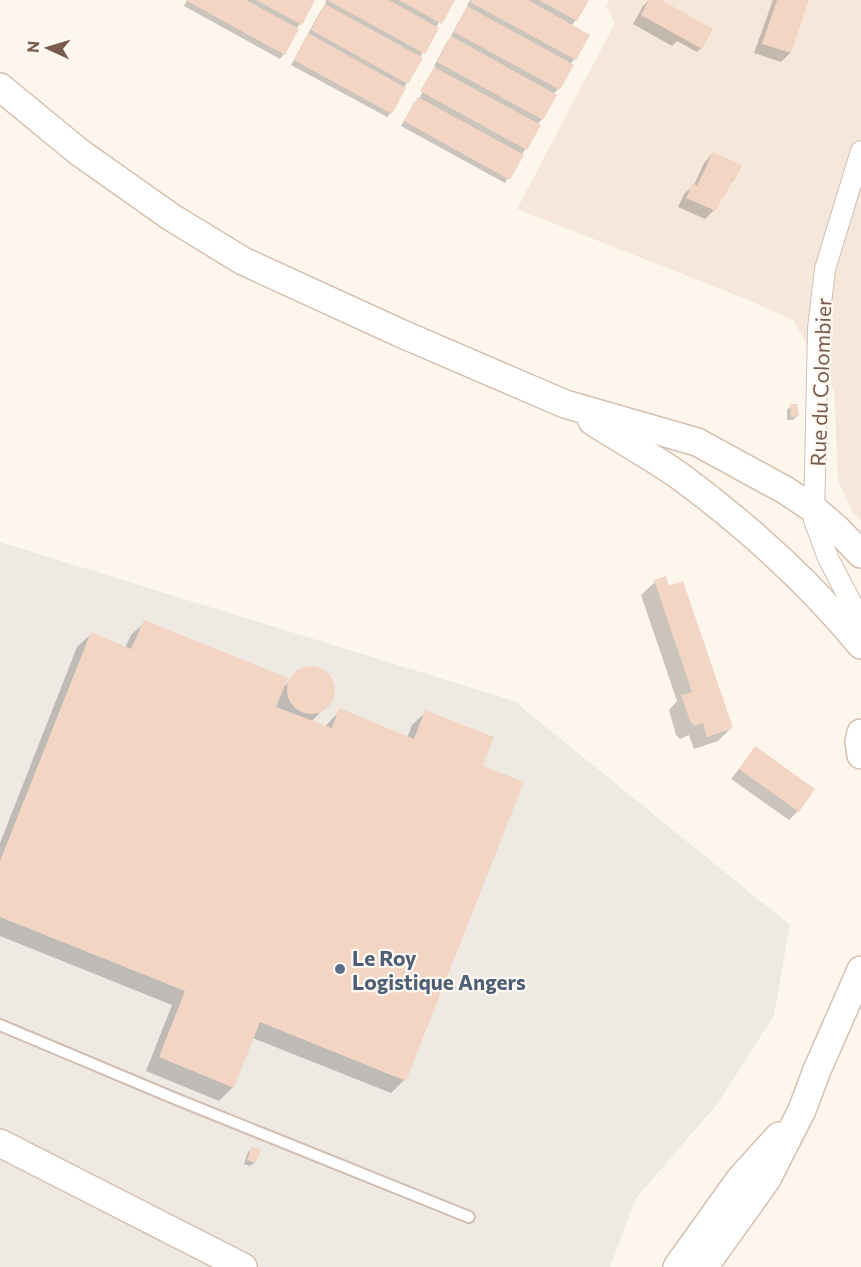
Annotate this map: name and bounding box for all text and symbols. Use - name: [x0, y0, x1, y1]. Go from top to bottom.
- north arrow: [18, 18, 78, 78]
- text: N: [23, 40, 42, 54]
- street label: Rue du Colombier: [805, 297, 835, 467]
- place label: Le Roy Logistique Angers: [352, 945, 526, 994]
- marker: Le Roy Logistique Angers: [333, 962, 347, 976]

